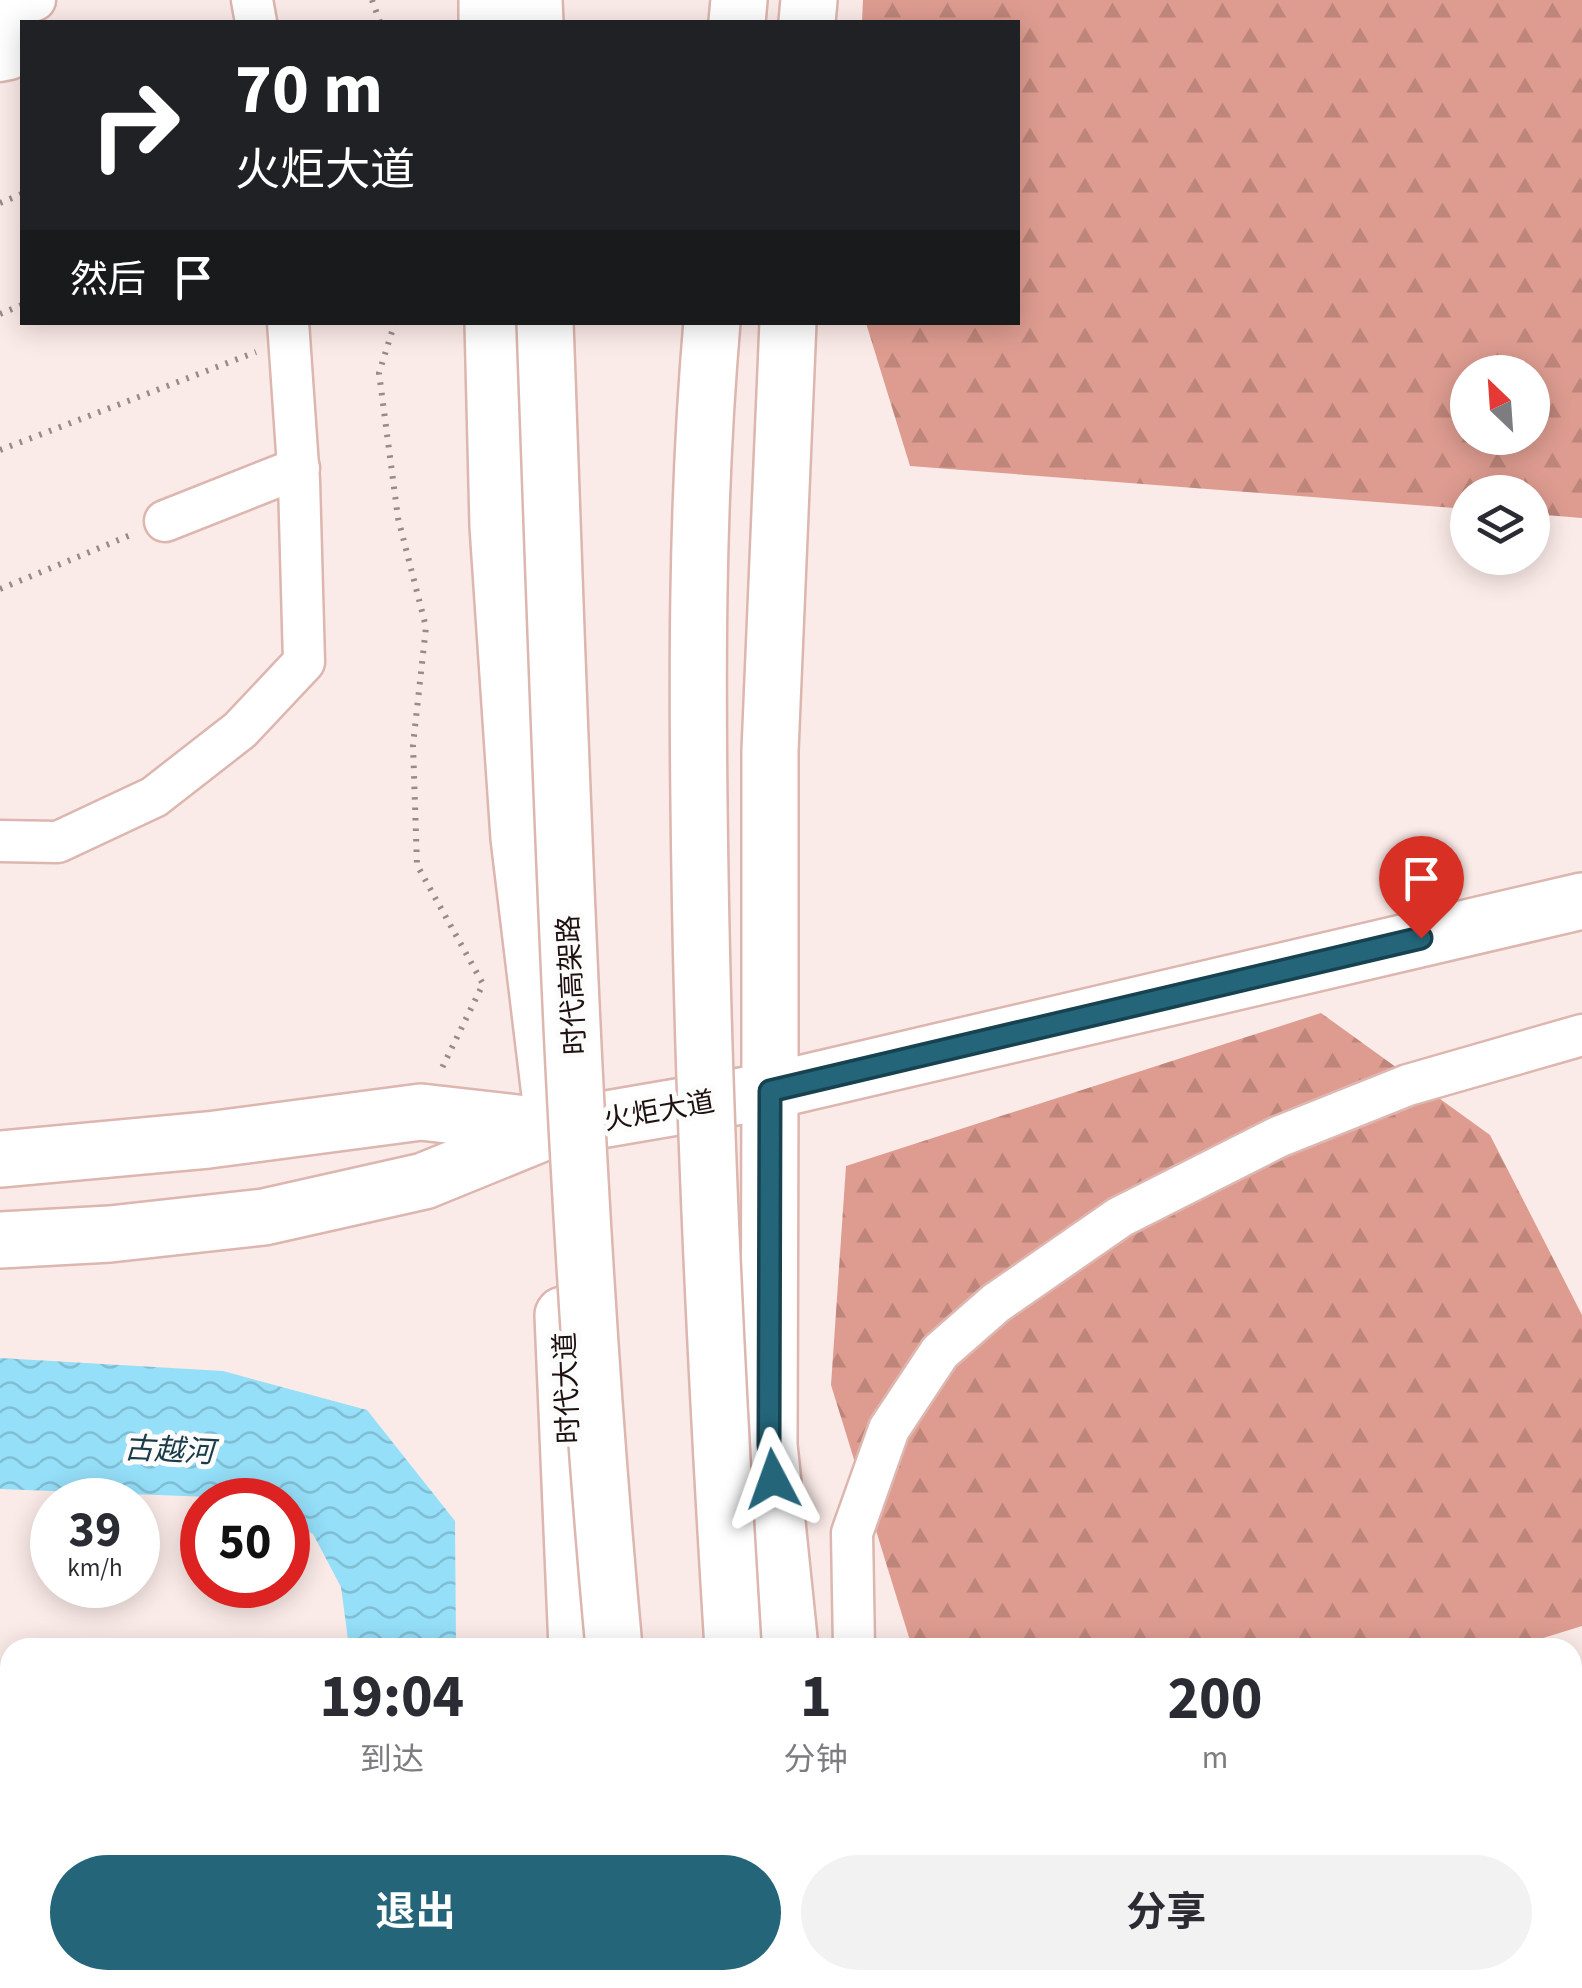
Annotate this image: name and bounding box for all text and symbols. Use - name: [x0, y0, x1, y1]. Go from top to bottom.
- text: 70 m: [235, 40, 383, 140]
- icon: right: [70, 60, 200, 190]
- text: 火炬大道: [235, 139, 415, 203]
- icon: arrive: [166, 250, 221, 305]
- text: 然后: [70, 253, 146, 307]
- north arrow: [1450, 355, 1550, 455]
- map controls: [1450, 355, 1550, 575]
- button: layers: [1450, 475, 1550, 575]
- pin: [1379, 836, 1464, 939]
- icon: arrive: [1394, 851, 1449, 906]
- street label: 时代高架路: [548, 914, 596, 1056]
- street label: 火炬大道: [601, 1082, 718, 1140]
- street label: 时代大道: [545, 1331, 589, 1445]
- water label: 古越河: [123, 1427, 220, 1475]
- position arrow: [721, 1427, 825, 1531]
- speed limit sign: 50: [180, 1478, 310, 1608]
- text: 39: [69, 1495, 121, 1566]
- text: km/h: [67, 1550, 123, 1586]
- text: 19:04: [320, 1655, 464, 1740]
- text: 1: [800, 1655, 832, 1740]
- text: 200: [1167, 1657, 1262, 1742]
- text: m: [1202, 1735, 1228, 1781]
- text: 到达: [360, 1737, 424, 1783]
- text: 分钟: [784, 1737, 848, 1783]
- button: 退出: [50, 1855, 781, 1970]
- button: 分享: [801, 1855, 1532, 1970]

